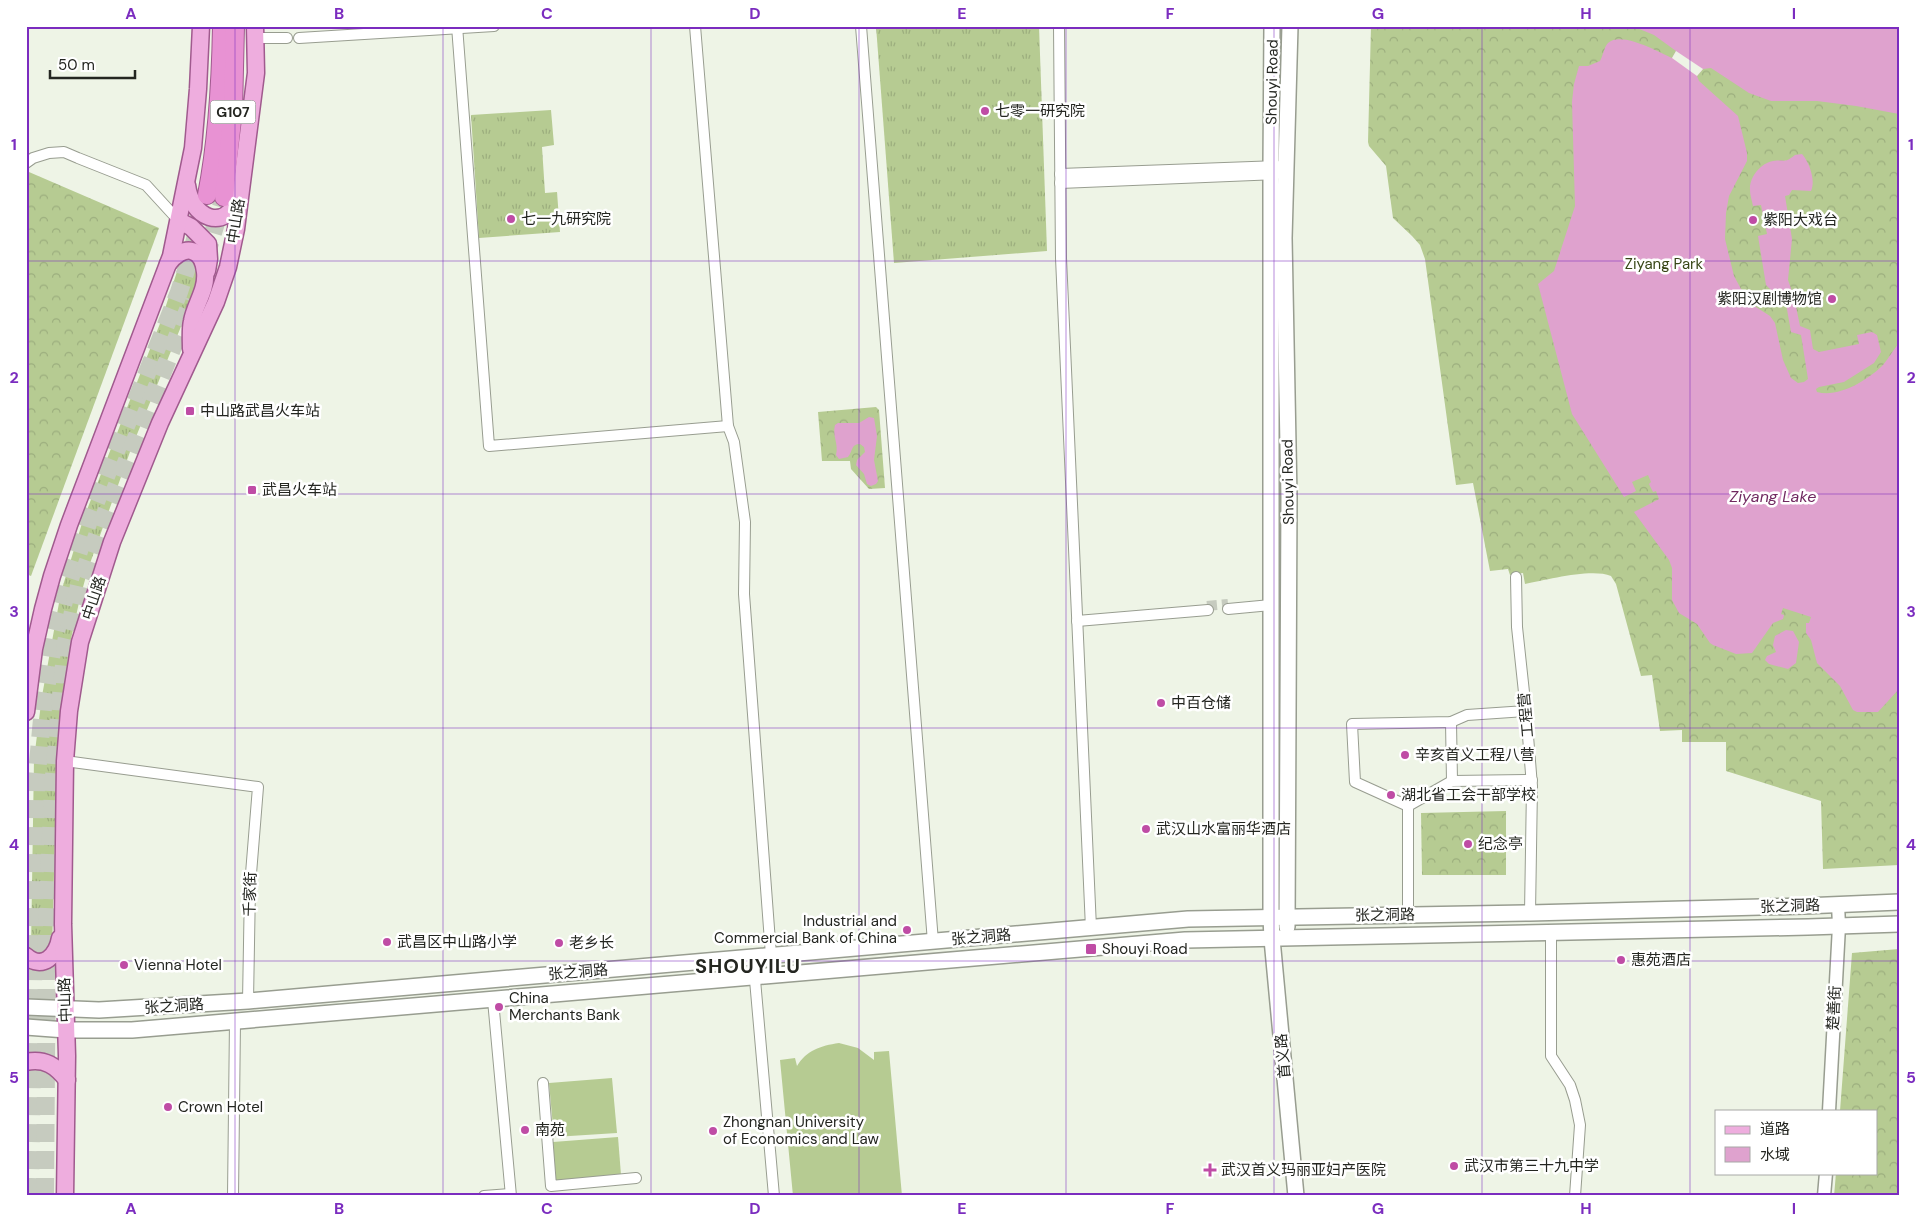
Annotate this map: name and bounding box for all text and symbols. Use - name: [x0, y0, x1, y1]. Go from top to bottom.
- text: A: [125, 3, 137, 24]
- text: B: [334, 3, 344, 24]
- text: C: [541, 3, 553, 24]
- text: D: [749, 3, 761, 24]
- text: E: [957, 3, 967, 24]
- text: F: [1166, 3, 1175, 24]
- text: G: [1372, 3, 1384, 24]
- text: H: [1580, 3, 1592, 24]
- text: I: [1792, 3, 1796, 24]
- street label: Shouyi Road: [1261, 39, 1283, 125]
- scale bar: [50, 48, 135, 80]
- text: 50 m: [58, 55, 95, 75]
- road number: G107: [210, 100, 256, 124]
- place label: 七零一研究院: [995, 101, 1085, 121]
- marker: 七零一研究院: [979, 105, 991, 117]
- text: 1: [11, 134, 17, 155]
- text: 1: [1908, 134, 1914, 155]
- street label: 中山路: [223, 197, 249, 245]
- place label: 七一九研究院: [521, 209, 611, 229]
- place label: 紫阳大戏台: [1763, 210, 1838, 230]
- marker: 七一九研究院: [505, 213, 517, 225]
- marker: 紫阳大戏台: [1747, 214, 1759, 226]
- park label: Ziyang Park: [1625, 254, 1704, 274]
- place label: 紫阳汉剧博物馆: [1717, 289, 1822, 309]
- marker: 紫阳汉剧博物馆: [1826, 293, 1838, 305]
- text: 2: [9, 367, 19, 388]
- text: 2: [1906, 367, 1916, 388]
- place label: 中山路武昌火车站: [200, 401, 320, 421]
- marker: 中山路武昌火车站: [184, 405, 196, 417]
- street label: Shouyi Road: [1277, 439, 1299, 525]
- place label: 武昌火车站: [262, 480, 337, 500]
- marker: 武昌火车站: [246, 484, 258, 496]
- water label: Ziyang Lake: [1730, 486, 1816, 507]
- street label: 中山路: [78, 574, 110, 622]
- text: 3: [9, 601, 19, 622]
- text: 3: [1906, 601, 1916, 622]
- street label: 工程营: [1514, 692, 1538, 738]
- place label: 中百仓储: [1171, 693, 1231, 713]
- marker: 中百仓储: [1155, 697, 1167, 709]
- place label: 辛亥首义工程八营: [1415, 745, 1535, 765]
- marker: 辛亥首义工程八营: [1399, 749, 1411, 761]
- place label: 湖北省工会干部学校: [1401, 785, 1536, 805]
- marker: 湖北省工会干部学校: [1385, 789, 1397, 801]
- place label: 武汉山水富丽华酒店: [1156, 819, 1291, 839]
- marker: 武汉山水富丽华酒店: [1140, 823, 1152, 835]
- text: 4: [9, 834, 19, 855]
- place label: 纪念亭: [1478, 834, 1523, 854]
- text: 4: [1906, 834, 1916, 855]
- marker: 纪念亭: [1462, 838, 1474, 850]
- street label: 千家街: [239, 871, 261, 917]
- street label: 张之洞路: [1760, 895, 1820, 917]
- street label: 张之洞路: [1355, 904, 1415, 926]
- place label: Industrial and Commercial Bank of China: [714, 911, 897, 948]
- marker: Industrial and Commercial Bank of China: [901, 924, 913, 936]
- street label: 张之洞路: [950, 924, 1012, 950]
- place label: 武昌区中山路小学: [397, 932, 517, 952]
- place label: 老乡长: [569, 933, 614, 953]
- marker: 武昌区中山路小学: [381, 936, 393, 948]
- marker: 老乡长: [553, 937, 565, 949]
- place label: Shouyi Road: [1102, 939, 1188, 959]
- marker: Shouyi Road: [1084, 942, 1098, 956]
- place label: 惠苑酒店: [1631, 950, 1691, 970]
- district label: SHOUYILU: [695, 953, 801, 979]
- marker: 惠苑酒店: [1615, 954, 1627, 966]
- place label: Vienna Hotel: [134, 955, 222, 975]
- marker: Vienna Hotel: [118, 959, 130, 971]
- street label: 张之洞路: [547, 959, 609, 985]
- street label: 中山路: [54, 977, 76, 1023]
- street label: 楚善街: [1823, 985, 1845, 1031]
- place label: China Merchants Bank: [509, 988, 621, 1025]
- street label: 张之洞路: [143, 994, 205, 1018]
- marker: China Merchants Bank: [493, 1001, 505, 1013]
- street label: 首义路: [1271, 1033, 1295, 1079]
- text: 5: [9, 1067, 19, 1088]
- text: 5: [1906, 1067, 1916, 1088]
- place label: Crown Hotel: [178, 1097, 263, 1117]
- marker: Crown Hotel: [162, 1101, 174, 1113]
- legend: [1715, 1110, 1878, 1174]
- place label: Zhongnan University of Economics and Law: [723, 1112, 880, 1149]
- text: 道路: [1760, 1119, 1790, 1139]
- place label: 南苑: [535, 1120, 565, 1140]
- marker: 南苑: [519, 1124, 531, 1136]
- marker: Zhongnan University of Economics and Law: [707, 1125, 719, 1137]
- text: 水域: [1760, 1145, 1790, 1165]
- place label: 武汉市第三十九中学: [1464, 1156, 1599, 1176]
- place label: 武汉首义玛丽亚妇产医院: [1221, 1160, 1386, 1180]
- marker: 武汉市第三十九中学: [1448, 1160, 1460, 1172]
- marker: 武汉首义玛丽亚妇产医院: [1203, 1163, 1217, 1177]
- text: A: [125, 1198, 137, 1219]
- text: B: [334, 1198, 344, 1219]
- text: C: [541, 1198, 553, 1219]
- text: D: [749, 1198, 761, 1219]
- text: E: [957, 1198, 967, 1219]
- text: F: [1166, 1198, 1175, 1219]
- text: G: [1372, 1198, 1384, 1219]
- text: H: [1580, 1198, 1592, 1219]
- text: I: [1792, 1198, 1796, 1219]

